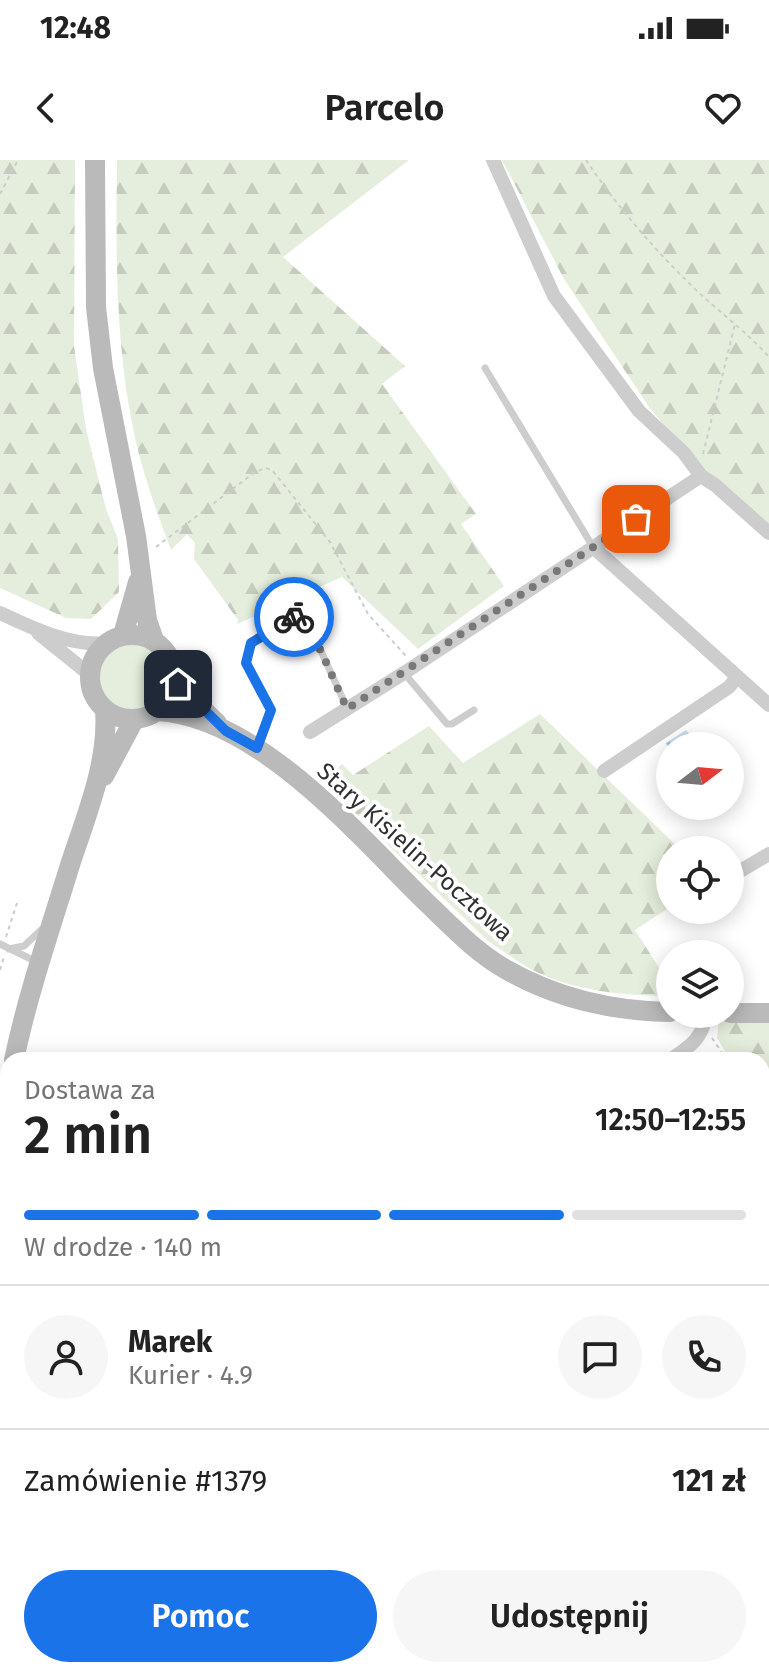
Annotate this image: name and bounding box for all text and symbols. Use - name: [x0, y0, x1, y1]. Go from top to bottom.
- text: 12:48: [40, 10, 111, 46]
- icon: back: [24, 86, 68, 130]
- text: Parcelo: [324, 86, 445, 130]
- icon: heart: [701, 86, 745, 130]
- pin: [602, 485, 670, 553]
- icon: bag: [614, 497, 658, 541]
- courier: [254, 577, 334, 657]
- icon: bike: [272, 595, 316, 639]
- pin: [144, 650, 212, 718]
- icon: home: [156, 662, 200, 706]
- north arrow: [656, 732, 744, 820]
- map controls: [656, 732, 744, 1028]
- street label: Stary Kisielin-Pocztowa: [312, 757, 518, 947]
- button: locate: [656, 836, 744, 924]
- button: layers: [656, 940, 744, 1028]
- text: Dostawa za: [24, 1075, 156, 1106]
- text: 12:50–12:55: [595, 1102, 746, 1138]
- text: 2 min: [24, 1104, 152, 1167]
- text: W drodze · 140 m: [24, 1232, 222, 1263]
- button: person: [24, 1315, 108, 1399]
- button: chat: [558, 1315, 642, 1399]
- button: phone: [662, 1315, 746, 1399]
- text: Marek: [128, 1324, 212, 1360]
- text: Kurier · 4.9: [128, 1360, 253, 1391]
- text: Zamówienie #1379: [24, 1463, 267, 1499]
- text: 121 zł: [672, 1463, 746, 1499]
- button: Pomoc: [24, 1570, 377, 1662]
- button: Udostępnij: [393, 1570, 746, 1662]

